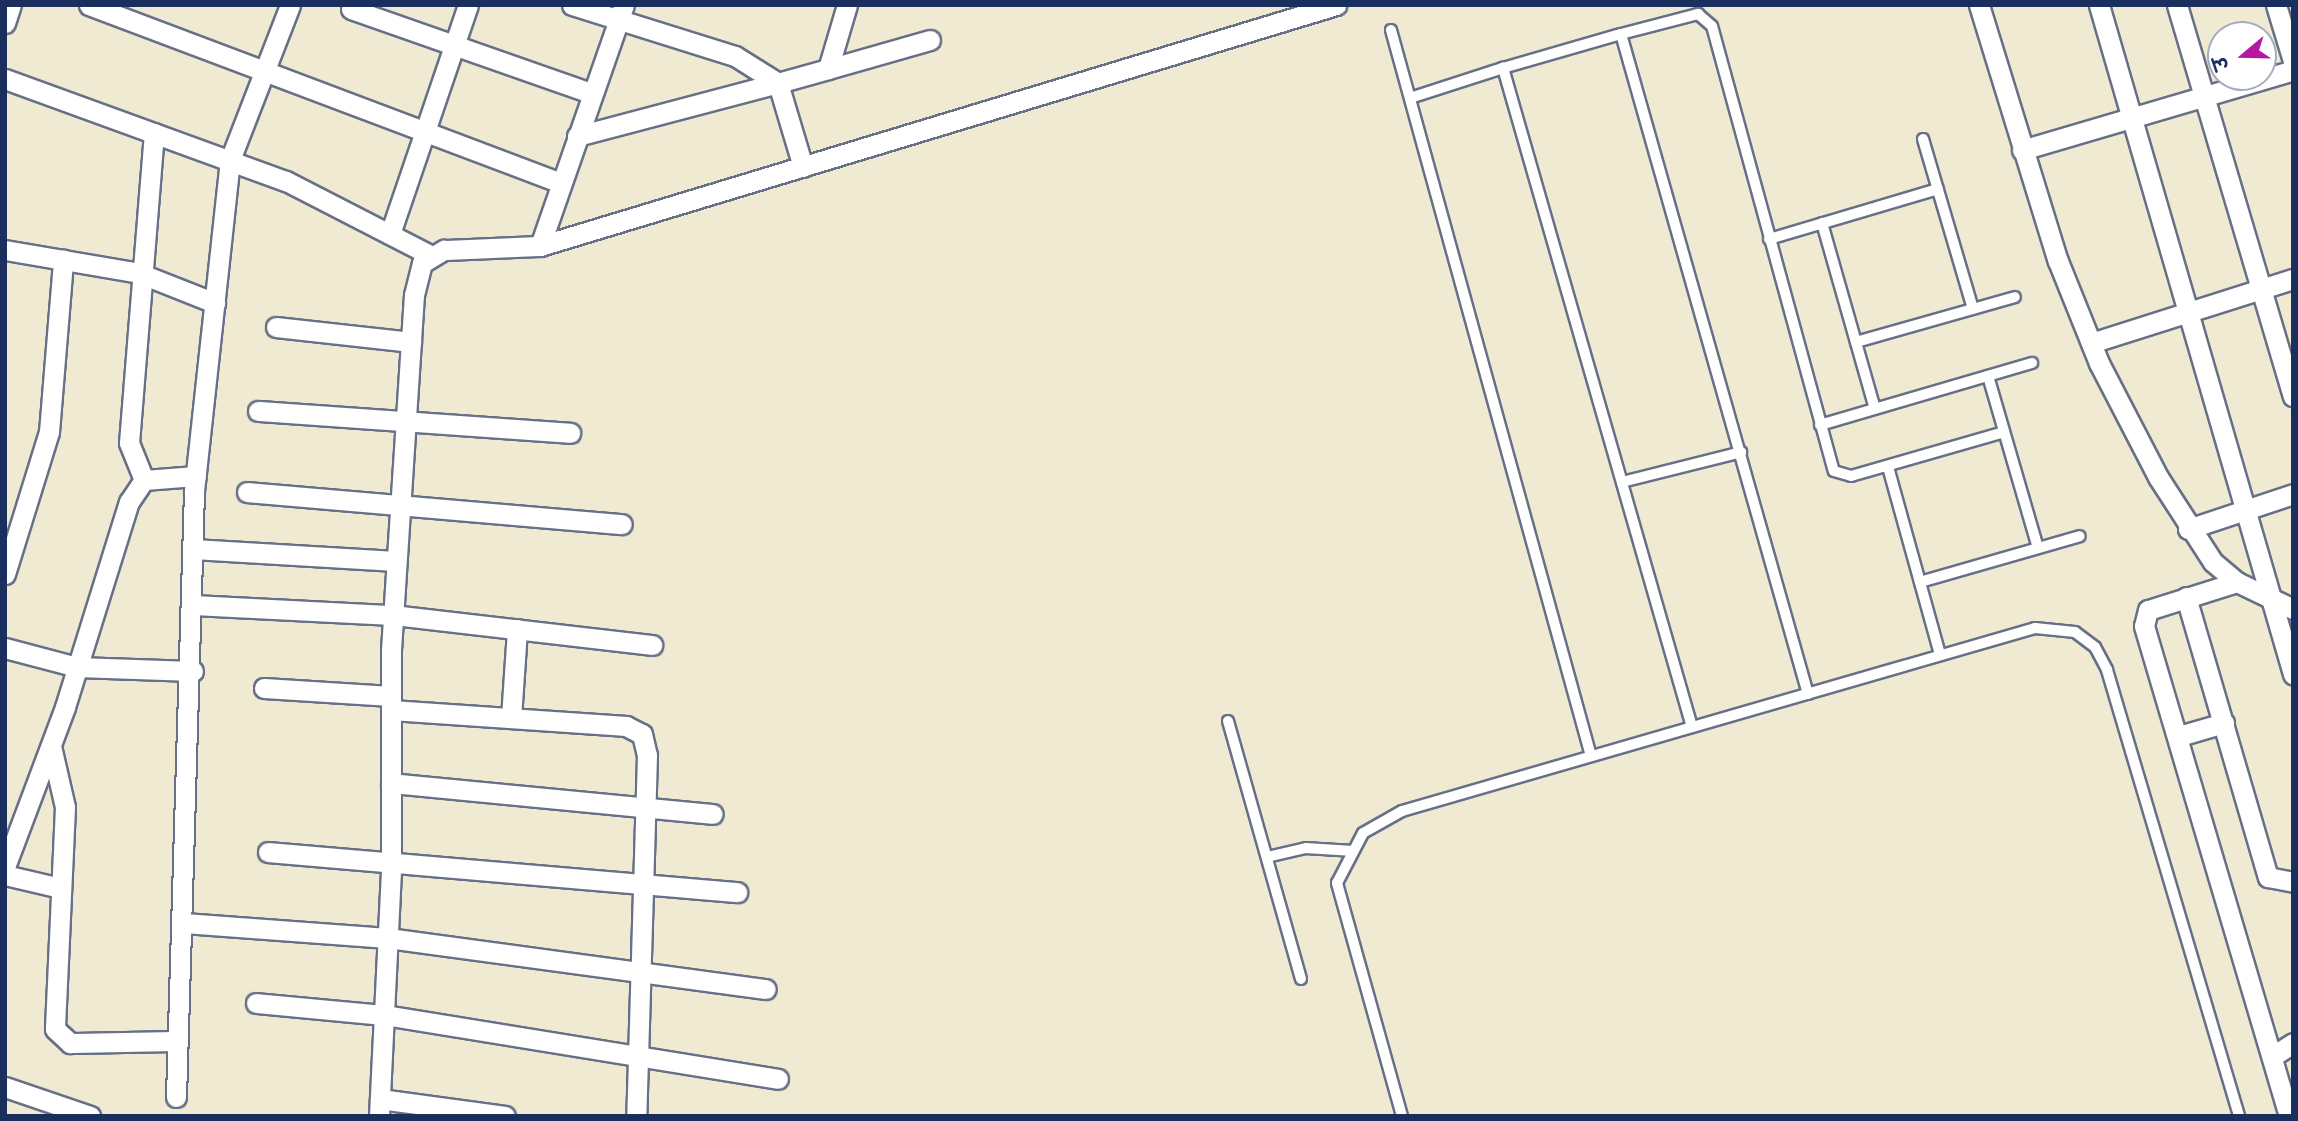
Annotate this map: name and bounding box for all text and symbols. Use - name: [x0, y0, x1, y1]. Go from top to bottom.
- north arrow: [2207, 21, 2277, 91]
- text: उ: [2211, 53, 2236, 72]

